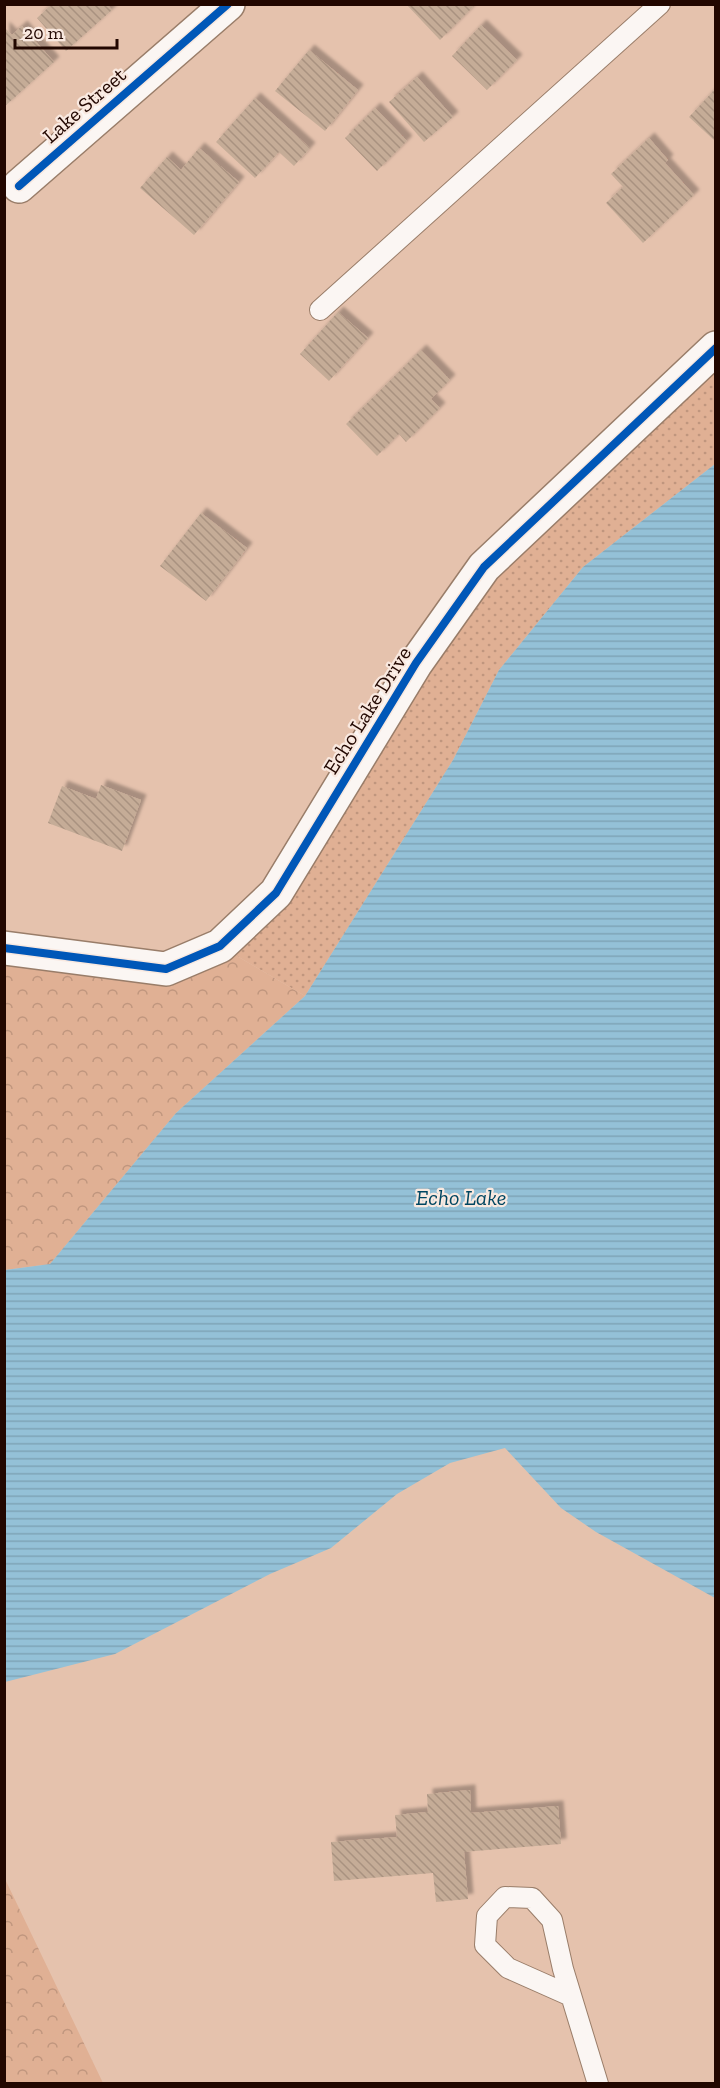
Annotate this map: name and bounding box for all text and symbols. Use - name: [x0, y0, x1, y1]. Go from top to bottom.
- scale bar: [15, 12, 117, 50]
- text: 20 m: [24, 22, 64, 44]
- street label: Lake Street: [37, 62, 131, 148]
- street label: Echo Lake Drive: [318, 642, 416, 778]
- water label: Echo Lake: [416, 1184, 506, 1211]

